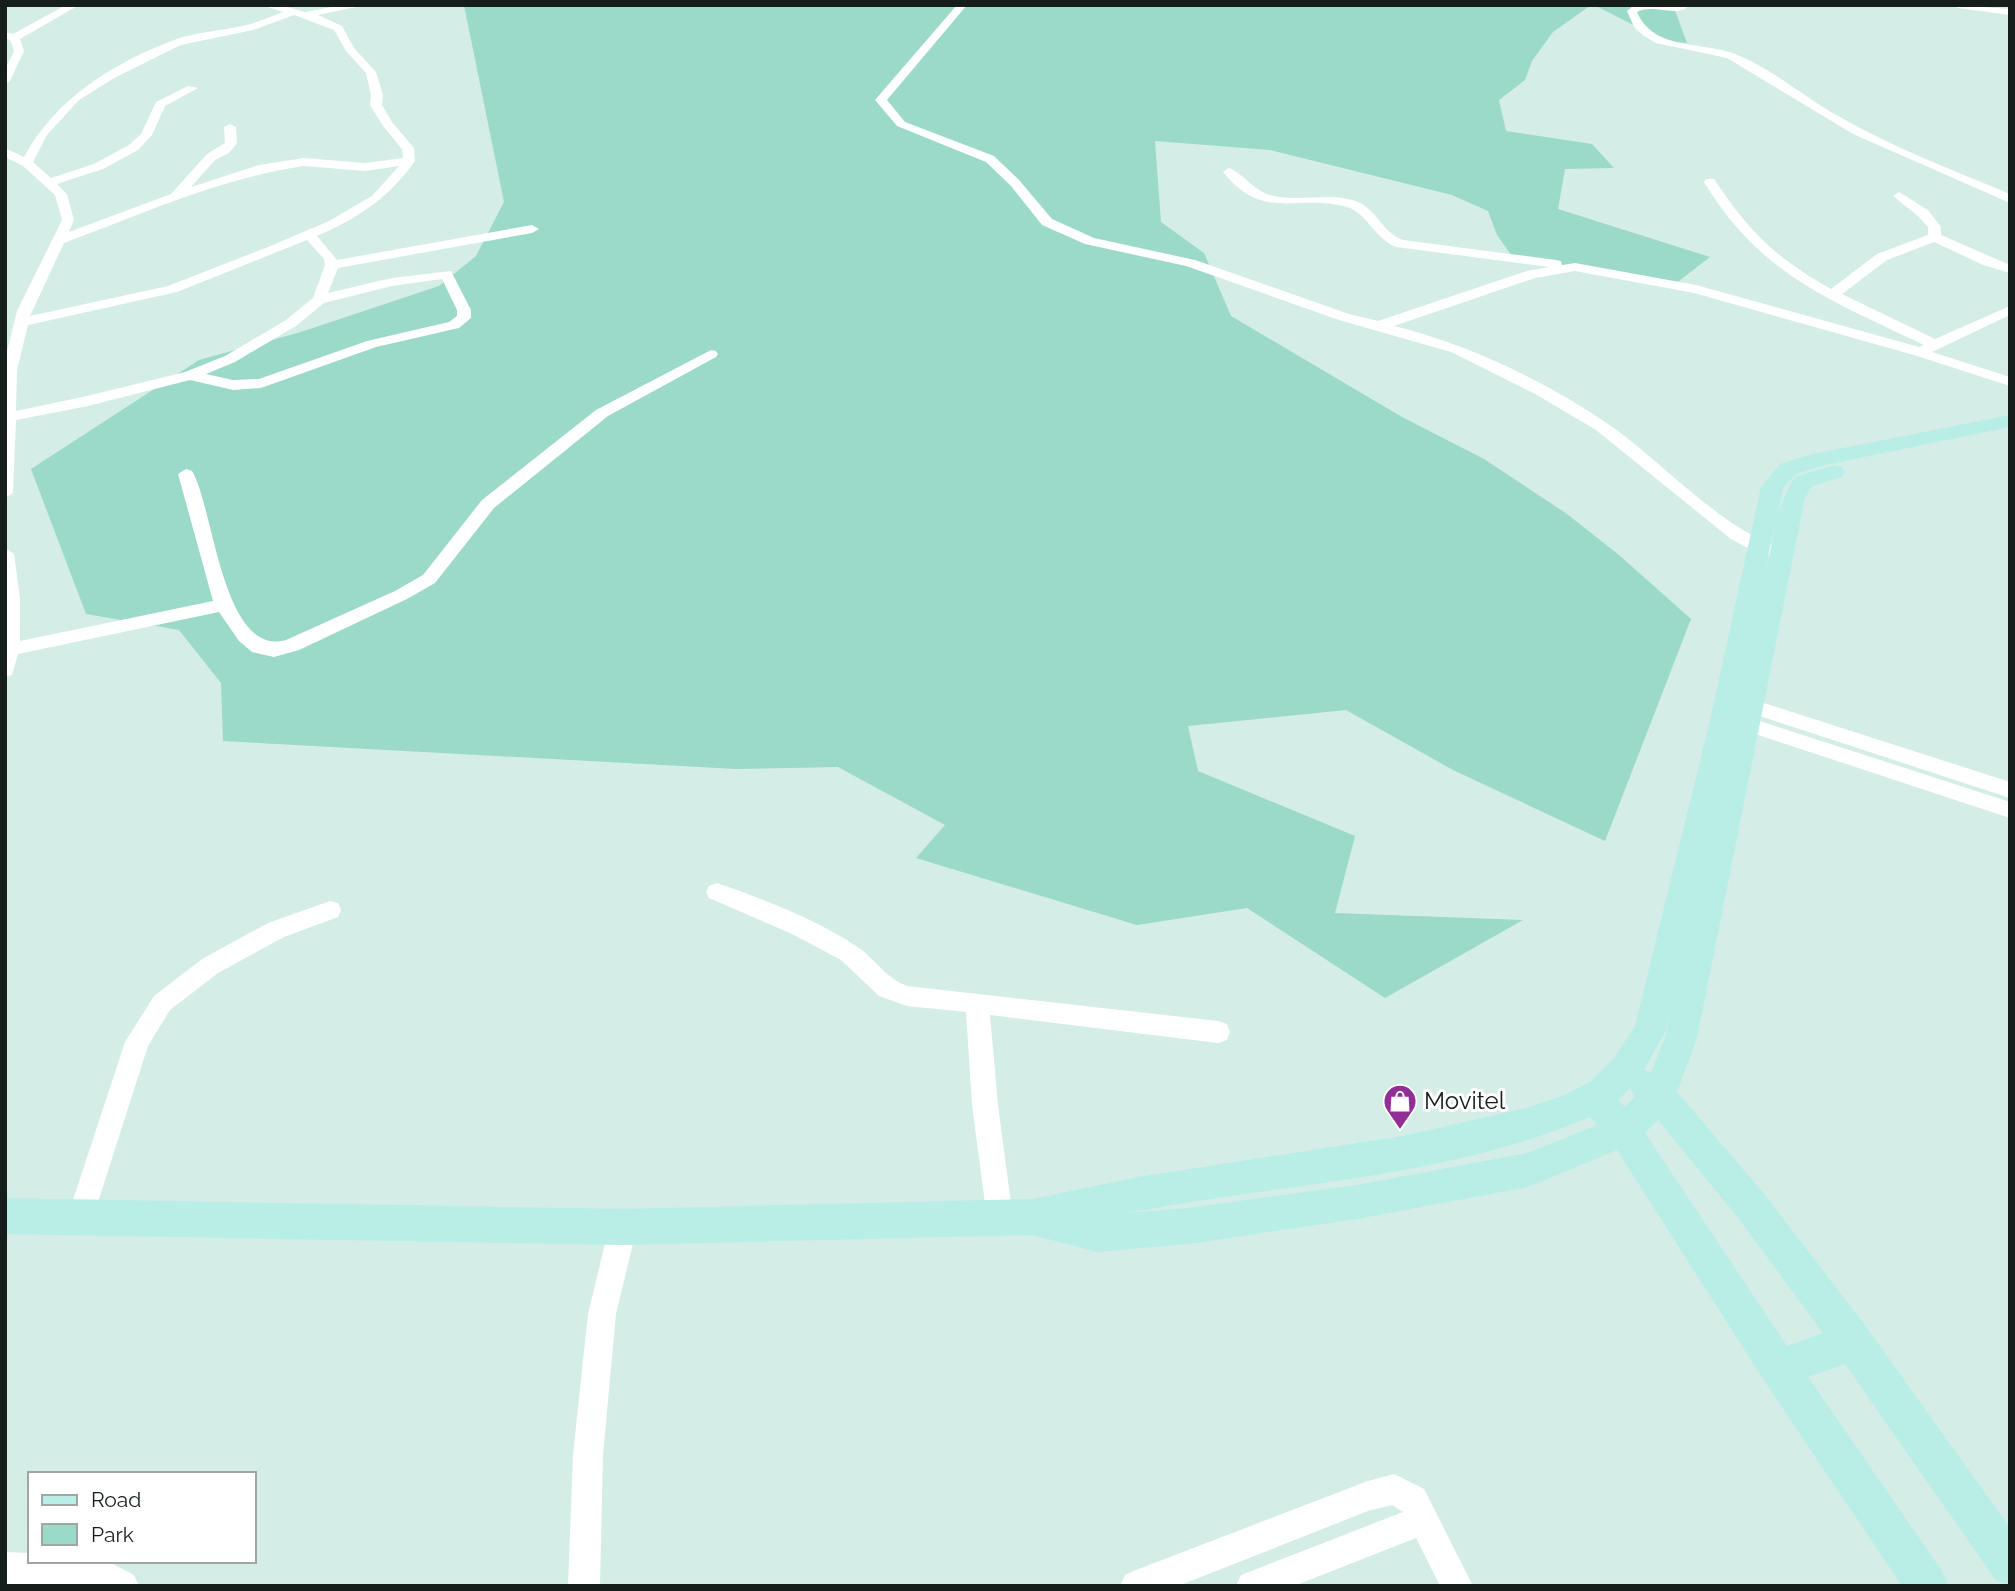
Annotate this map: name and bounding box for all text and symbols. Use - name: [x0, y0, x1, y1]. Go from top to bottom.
- shop icon: Movitel: [1381, 1082, 1419, 1131]
- place label: Movitel: [1424, 1086, 1506, 1115]
- legend: [28, 1472, 256, 1563]
- text: Road: [91, 1487, 141, 1512]
- text: Park: [91, 1522, 134, 1547]

